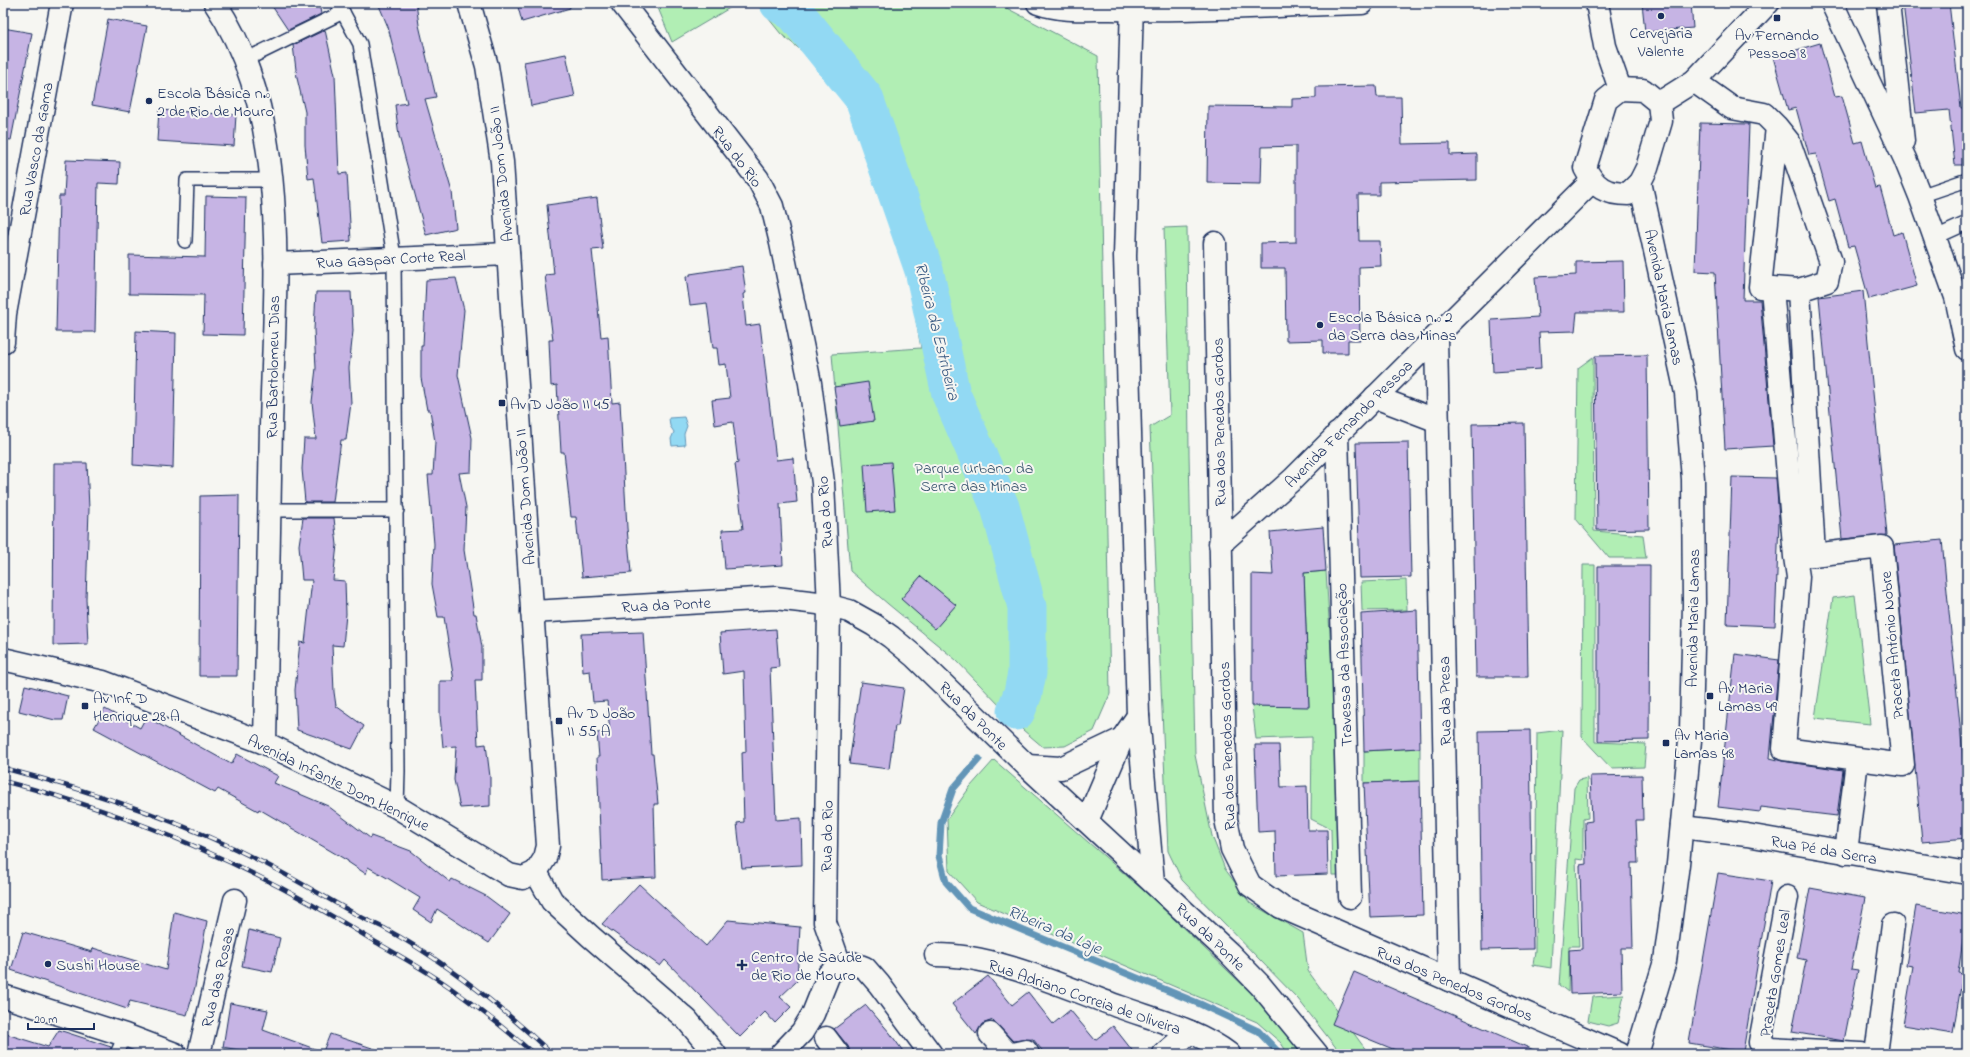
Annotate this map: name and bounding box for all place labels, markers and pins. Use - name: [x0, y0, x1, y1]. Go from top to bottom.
- marker: Cervejaria Valente: [1656, 11, 1666, 21]
- marker: Av Fernando Pessoa 8: [1772, 13, 1782, 23]
- place label: Cervejaria Valente: [1629, 22, 1693, 64]
- place label: Av Fernando Pessoa 8: [1735, 24, 1819, 66]
- place label: Escola Básica n.º 2 de Rio de Mouro: [157, 82, 274, 124]
- marker: Escola Básica n.º 2 de Rio de Mouro: [144, 96, 154, 106]
- place label: Escola Básica n.º 2 da Serra das Minas: [1328, 306, 1457, 348]
- marker: Escola Básica n.º 2 da Serra das Minas: [1315, 320, 1325, 330]
- place label: Av D João II 45: [510, 393, 610, 417]
- marker: Av D João II 45: [497, 398, 507, 408]
- place label: Av Maria Lamas 49: [1718, 677, 1777, 719]
- place label: Av Inf D Henrique 28 A: [93, 687, 180, 729]
- marker: Av Maria Lamas 49: [1705, 691, 1715, 701]
- marker: Av Inf D Henrique 28 A: [80, 701, 90, 711]
- place label: Av D João II 55 A: [567, 702, 635, 744]
- marker: Av D João II 55 A: [554, 716, 564, 726]
- place label: Av Maria Lamas 48: [1674, 724, 1734, 766]
- marker: Av Maria Lamas 48: [1661, 738, 1671, 748]
- place label: Centro de Saúde de Rio de Mouro: [751, 946, 863, 988]
- place label: Sushi House: [56, 954, 141, 978]
- marker: Sushi House: [43, 959, 53, 969]
- marker: Centro de Saúde de Rio de Mouro: [736, 959, 748, 971]

